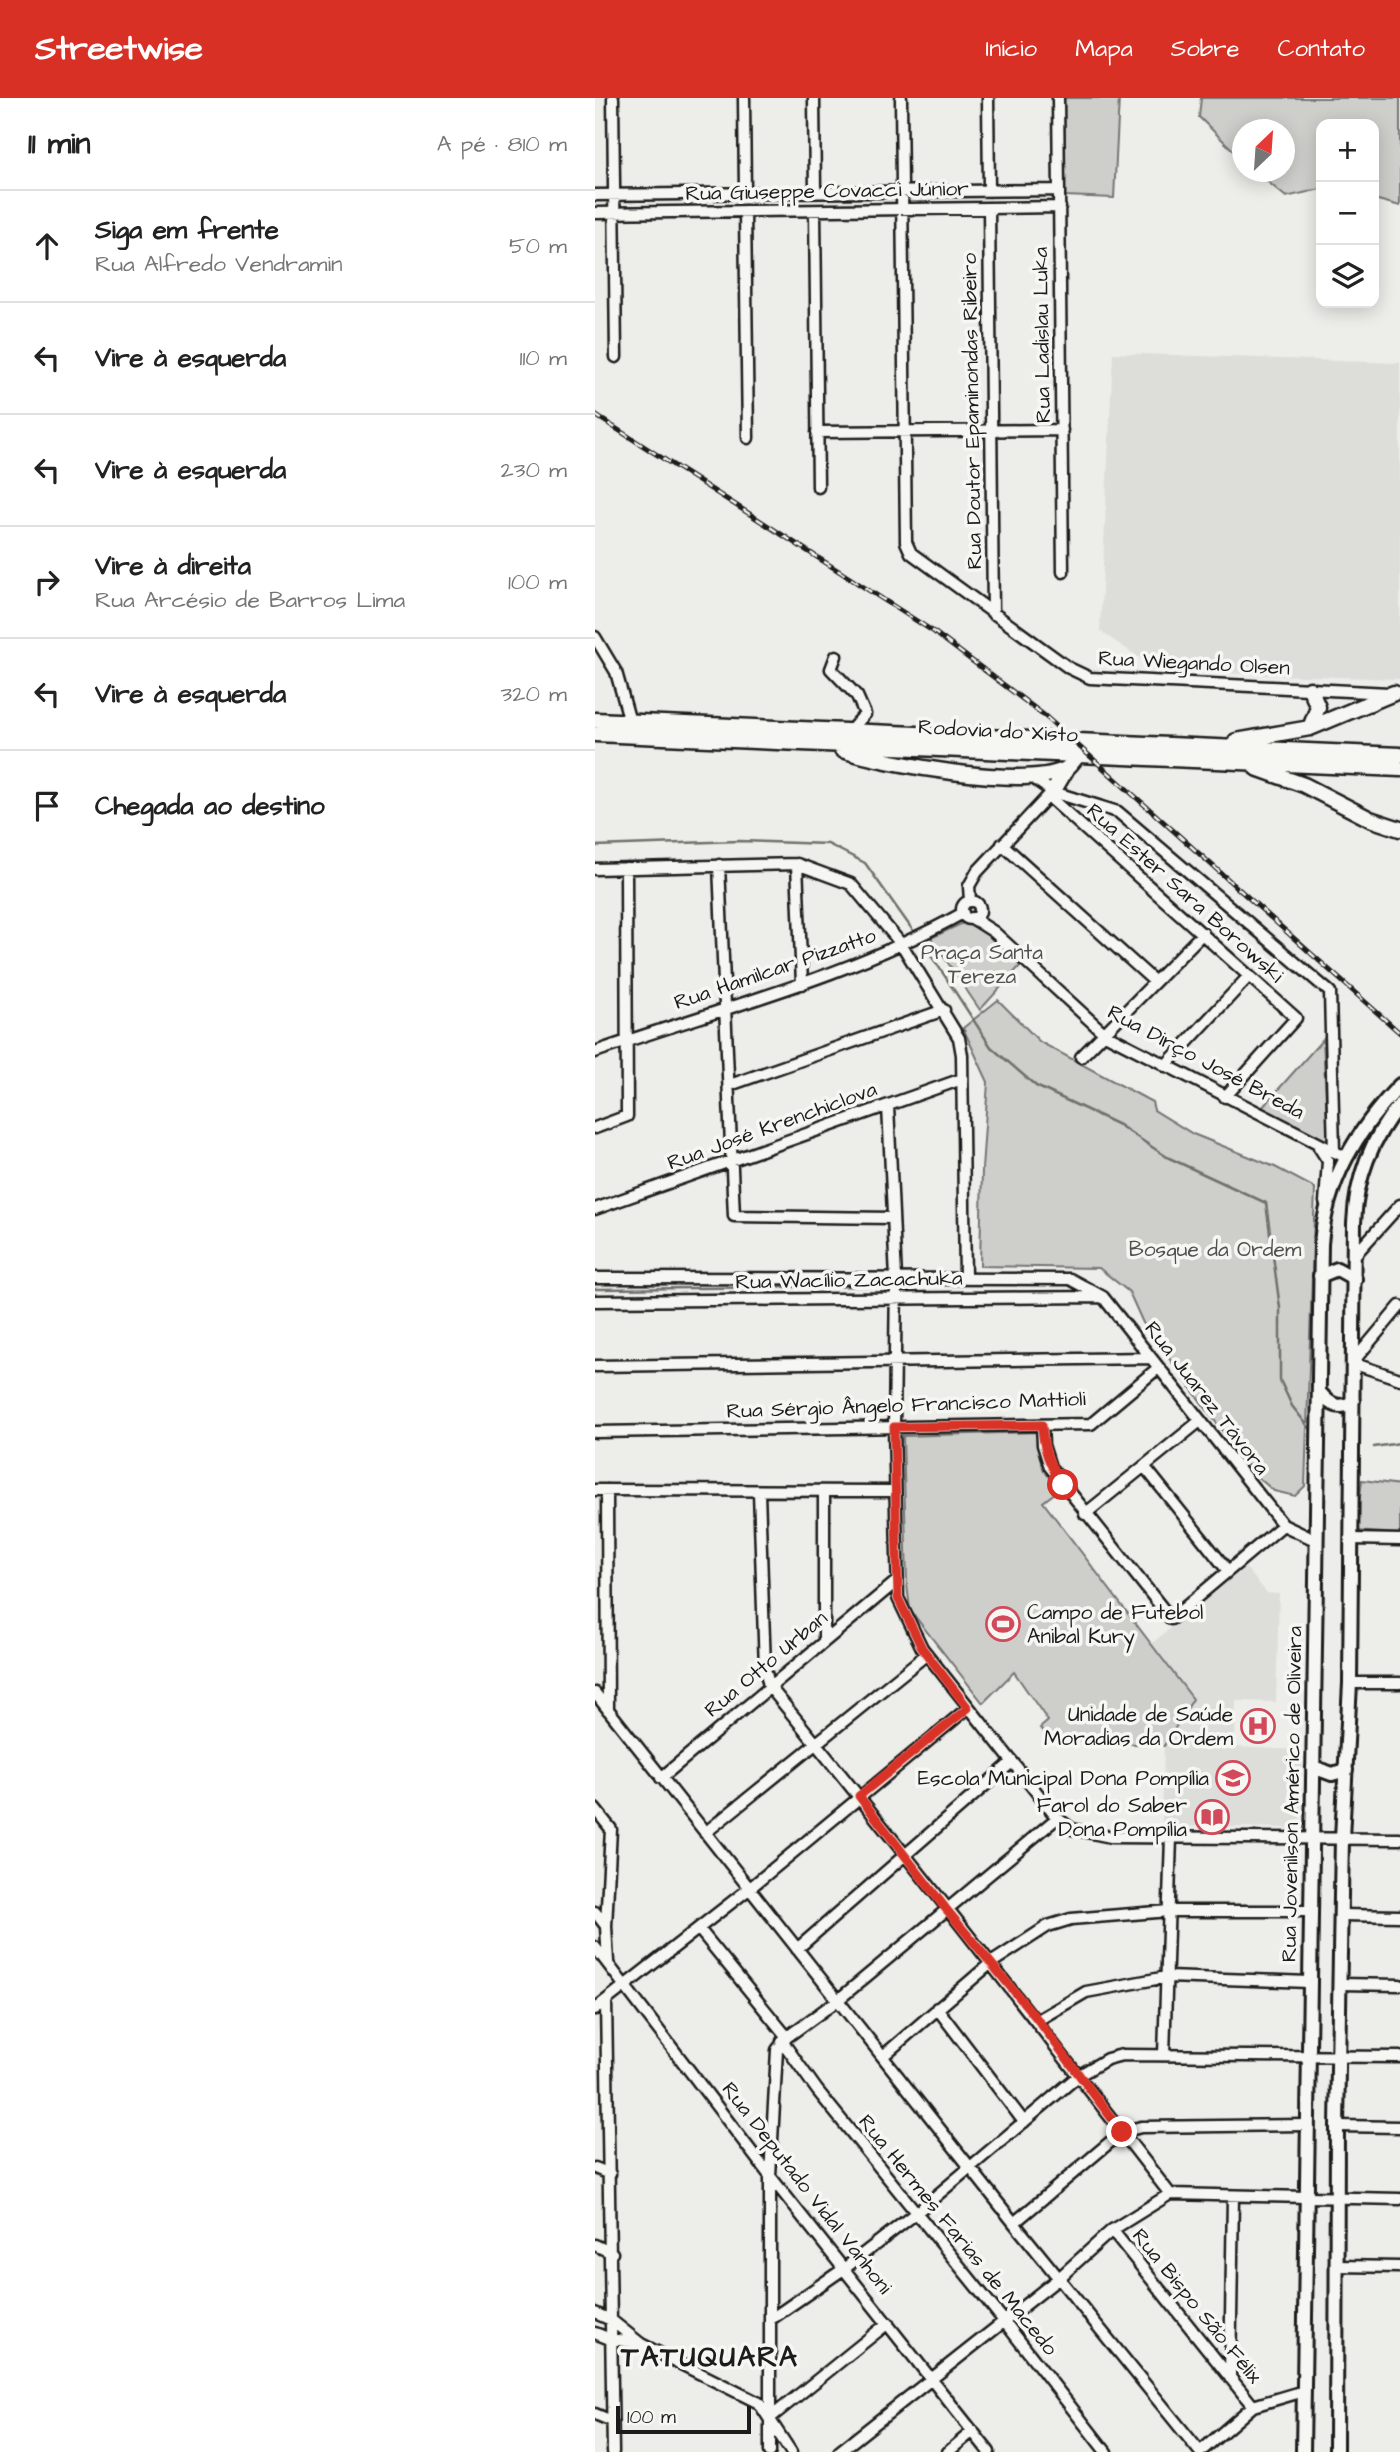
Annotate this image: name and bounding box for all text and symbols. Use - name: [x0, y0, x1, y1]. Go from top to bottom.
- text: Streetwise: [35, 26, 203, 72]
- text: Início: [986, 32, 1037, 66]
- text: Mapa: [1075, 32, 1133, 66]
- text: Sobre: [1171, 32, 1239, 66]
- text: Contato: [1277, 32, 1365, 66]
- north arrow: [1232, 119, 1295, 182]
- map controls: [1316, 119, 1379, 308]
- button: +: [1316, 119, 1379, 182]
- text: 11 min: [28, 123, 91, 165]
- text: A pé · 810 m: [437, 128, 567, 160]
- street label: Rua Giuseppe Covacci Júnior: [685, 174, 969, 209]
- button: −: [1316, 182, 1379, 245]
- text: Siga em frente: [95, 212, 279, 248]
- icon: ahead: [28, 227, 66, 265]
- text: 50 m: [509, 230, 567, 262]
- button: layers: [1316, 245, 1379, 308]
- street label: Rua Ladislau Luka: [1026, 246, 1058, 423]
- text: Rua Alfredo Vendramin: [95, 248, 343, 280]
- street label: Rua Doutor Epaminondas Ribeiro: [955, 252, 990, 570]
- icon: left: [28, 339, 66, 377]
- text: Vire à esquerda: [95, 340, 286, 376]
- text: 110 m: [519, 342, 567, 374]
- icon: left: [28, 451, 66, 489]
- text: Vire à esquerda: [95, 452, 286, 488]
- text: 230 m: [501, 454, 567, 486]
- text: Vire à direita: [95, 548, 251, 584]
- icon: right: [28, 563, 66, 601]
- text: 100 m: [508, 566, 567, 598]
- text: Rua Arcésio de Barros Lima: [95, 584, 405, 616]
- street label: Rua Wiegando Olsen: [1097, 644, 1291, 684]
- icon: left: [28, 675, 66, 713]
- text: Vire à esquerda: [95, 676, 286, 712]
- text: 320 m: [501, 678, 567, 710]
- street label: Rodovia do Xisto: [917, 712, 1079, 750]
- icon: arrive: [28, 787, 66, 825]
- text: Chegada ao destino: [95, 788, 325, 824]
- street label: Rua Ester Sara Borowski: [1080, 797, 1290, 989]
- street label: Rua Hamilcar Pizzatto: [670, 921, 880, 1017]
- park label: Praça Santa Tereza: [921, 938, 1043, 991]
- street label: Rua Dirço José Breda: [1102, 998, 1310, 1126]
- street label: Rua José Krenchiclova: [663, 1074, 881, 1177]
- park label: Bosque da Ordem: [1129, 1235, 1302, 1264]
- street label: Rua Wacílio Zacachuka: [735, 1264, 963, 1296]
- street label: Rua Juarez Távora: [1138, 1315, 1276, 1481]
- street label: Rua Sérgio Ângelo Francisco Mattioli: [726, 1384, 1086, 1428]
- route start: [1047, 1469, 1078, 1500]
- place label: Campo de Futebol Anibal Kury: [1027, 1598, 1203, 1653]
- street label: Rua Otto Urban: [698, 1604, 834, 1724]
- sports icon: Campo de Futebol Anibal Kury: [984, 1605, 1022, 1643]
- street label: Rua Jovenilson Américo de Oliveira: [1275, 1625, 1309, 1962]
- place label: Unidade de Saúde Moradias da Ordem: [1044, 1700, 1234, 1753]
- hospital icon: Unidade de Saúde Moradias da Ordem: [1239, 1707, 1277, 1745]
- school or university icon: Escola Municipal Dona Pompília: [1214, 1759, 1252, 1797]
- place label: Escola Municipal Dona Pompília: [918, 1764, 1209, 1794]
- place label: Farol do Saber Dona Pompília: [1037, 1791, 1187, 1845]
- library icon: Farol do Saber Dona Pompília: [1193, 1798, 1231, 1836]
- street label: Rua Deputado Vidal Vanhoni: [714, 2076, 899, 2301]
- street label: Rua Hermes Farias de Macedo: [852, 2108, 1065, 2362]
- route end: [1106, 2116, 1137, 2147]
- street label: Rua Bispo São Félix: [1125, 2222, 1269, 2390]
- district label: TATUQUARA: [620, 2338, 799, 2377]
- scale bar: [616, 2403, 751, 2435]
- text: 100 m: [627, 2404, 676, 2431]

